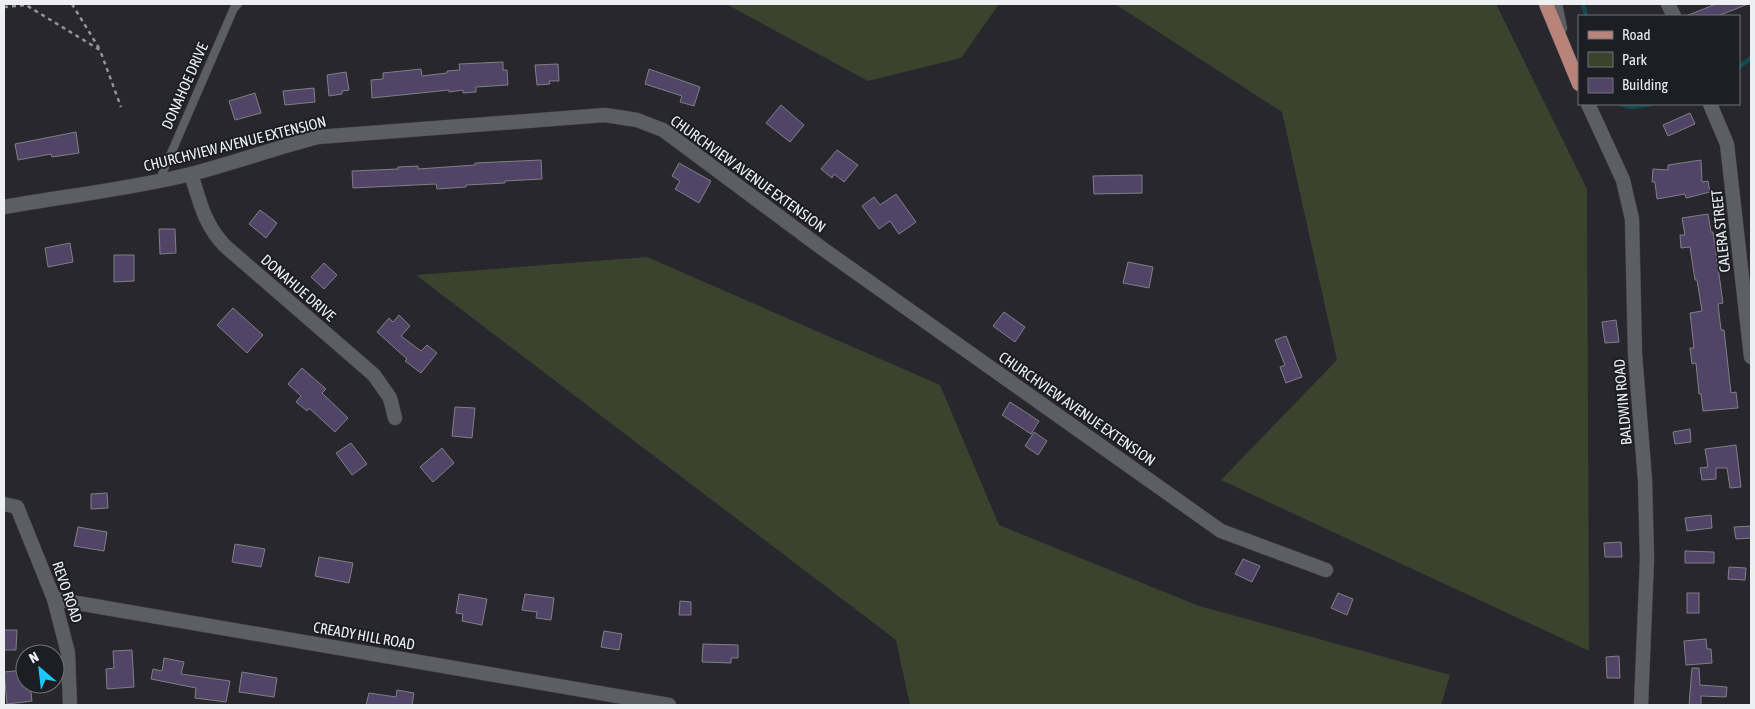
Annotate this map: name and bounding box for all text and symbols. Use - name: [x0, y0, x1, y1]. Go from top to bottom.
- legend: [1578, 15, 1740, 105]
- text: Road: [1622, 26, 1651, 43]
- street label: DONAHOE DRIVE: [158, 39, 211, 132]
- text: Park: [1622, 51, 1647, 68]
- text: Building: [1622, 76, 1668, 93]
- street label: CHURCHVIEW AVENUE EXTENSION: [668, 112, 829, 236]
- street label: CHURCHVIEW AVENUE EXTENSION: [142, 113, 328, 174]
- street label: CALERA STREET: [1708, 189, 1733, 273]
- street label: DONAHUE DRIVE: [258, 251, 339, 325]
- street label: CHURCHVIEW AVENUE EXTENSION: [996, 348, 1159, 469]
- street label: BALDWIN ROAD: [1610, 358, 1635, 446]
- street label: REVO ROAD: [49, 559, 86, 625]
- street label: CREADY HILL ROAD: [312, 618, 416, 653]
- north arrow: [15, 644, 65, 694]
- text: N: [26, 649, 41, 667]

